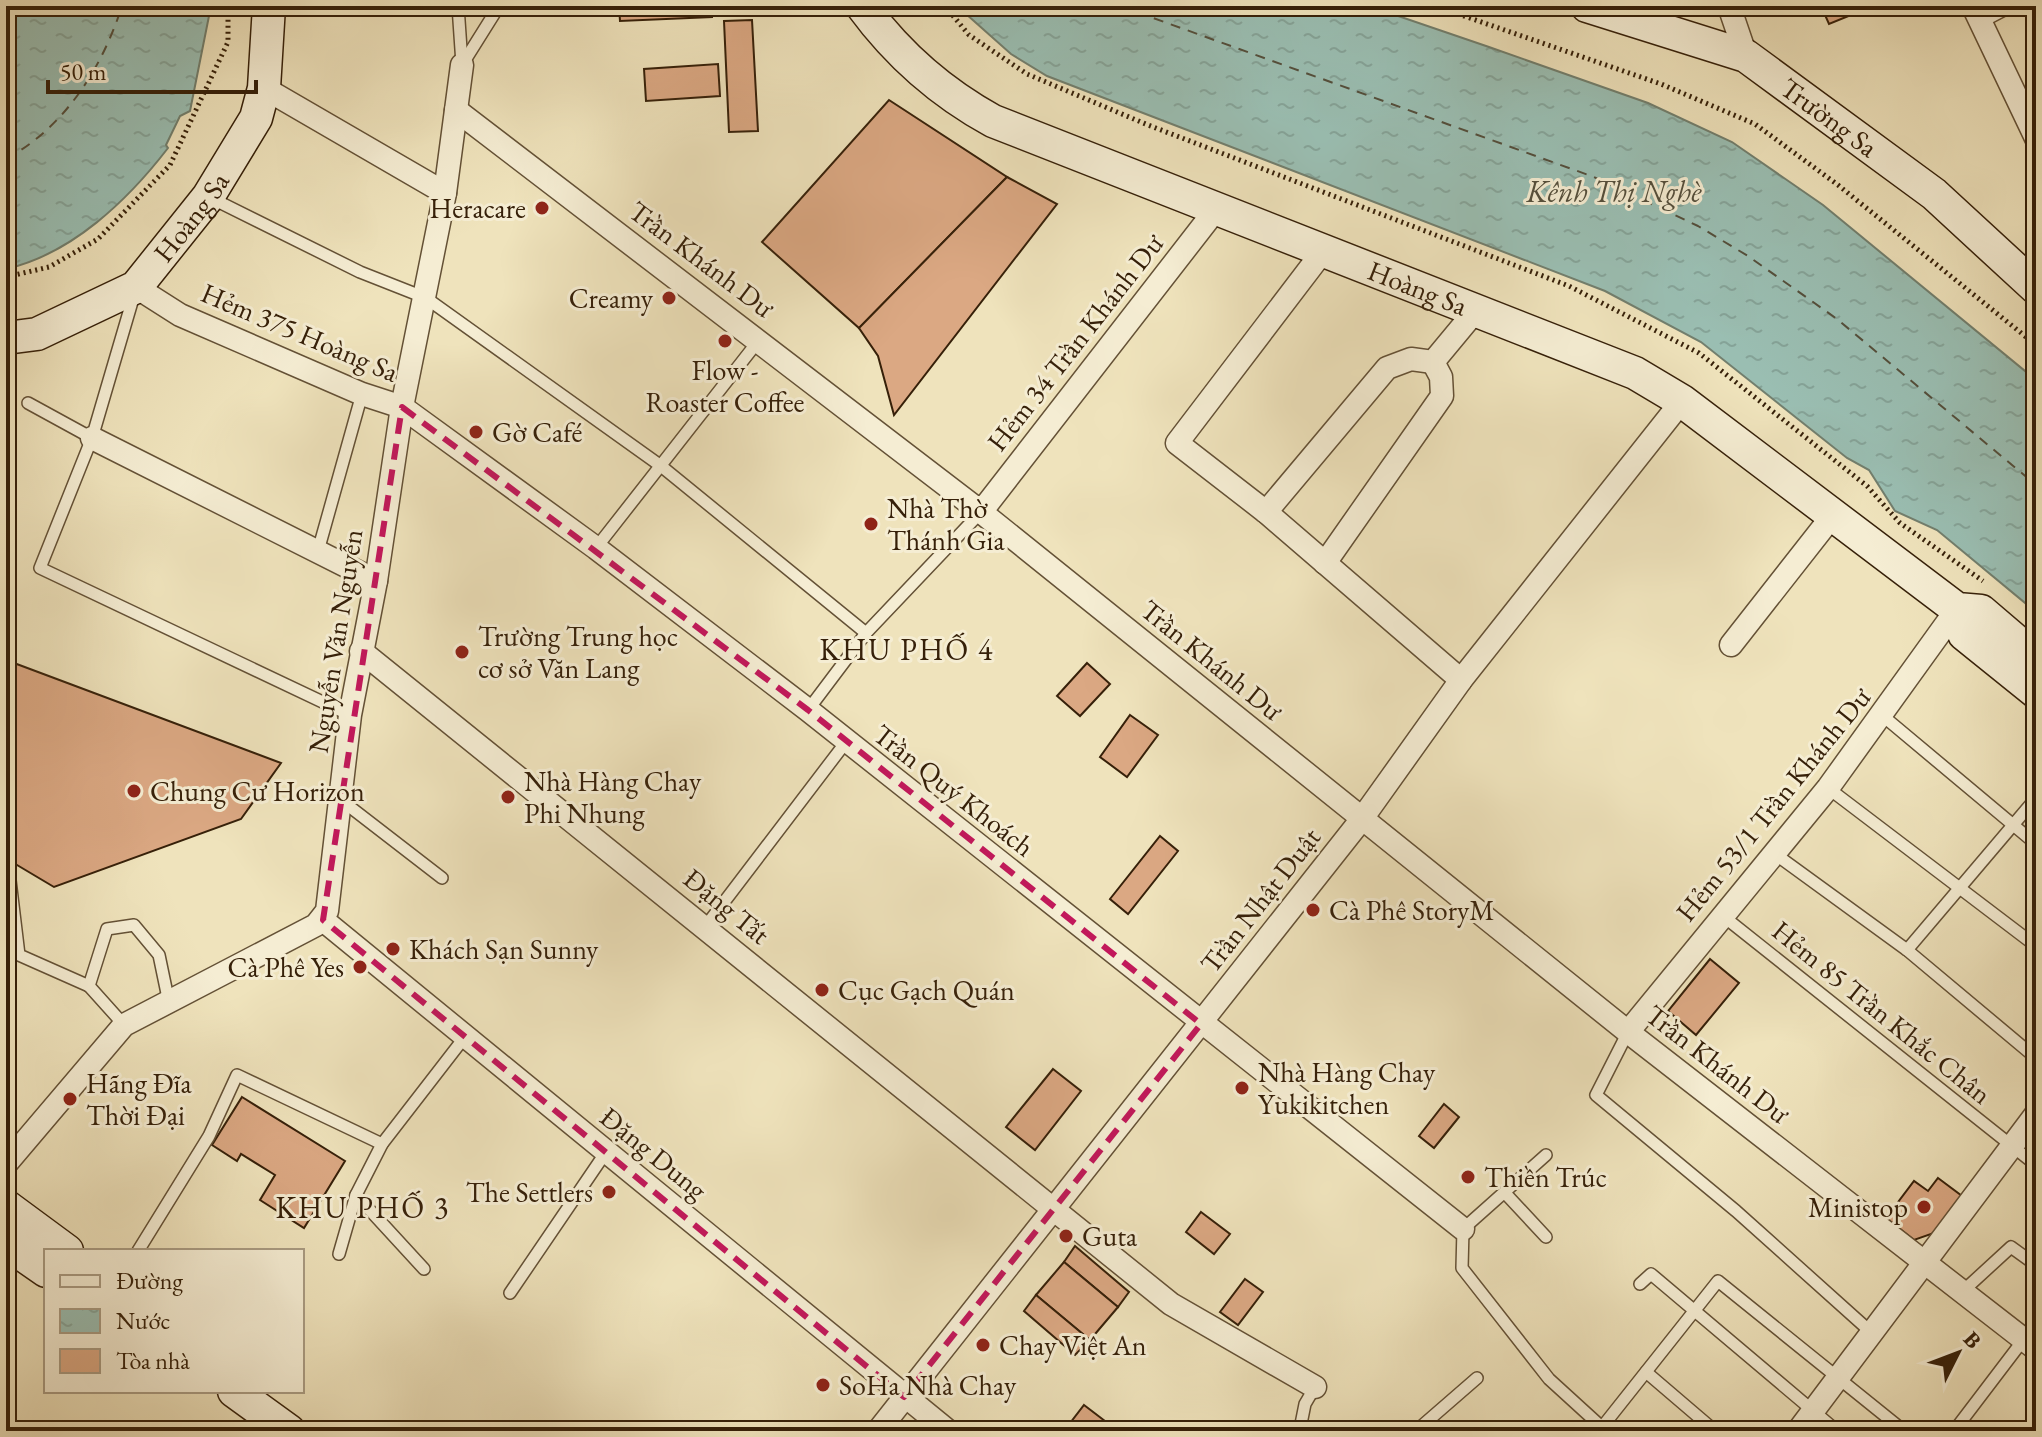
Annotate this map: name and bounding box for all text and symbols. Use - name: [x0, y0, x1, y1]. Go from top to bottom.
- scale bar: [48, 44, 256, 94]
- text: 50 m: [60, 56, 107, 87]
- street label: Trường Sa: [1773, 69, 1886, 165]
- street label: Hoàng Sa: [145, 165, 237, 269]
- water label: Kênh Thị Nghè: [1526, 172, 1702, 211]
- place label: Heracare: [429, 190, 526, 226]
- street label: Trần Khánh Dư: [622, 193, 782, 326]
- marker: Heracare: [533, 199, 551, 217]
- street label: Hẻm 34 Trần Khánh Dư: [979, 226, 1171, 458]
- street label: Hoàng Sa: [1363, 252, 1473, 324]
- street label: Hẻm 375 Hoàng Sa: [196, 274, 405, 390]
- place label: Creamy: [569, 280, 654, 316]
- marker: Creamy: [660, 289, 678, 307]
- marker: Flow - Roaster Coffee: [716, 332, 734, 350]
- place label: Flow - Roaster Coffee: [646, 352, 804, 420]
- place label: Gờ Café: [492, 414, 582, 450]
- marker: Gờ Café: [467, 423, 485, 441]
- place label: Nhà Thờ Thánh Gia: [887, 490, 1005, 558]
- marker: Nhà Thờ Thánh Gia: [862, 515, 880, 533]
- street label: Nguyễn Văn Nguyễn: [300, 526, 370, 755]
- street label: Trần Khánh Dư: [1133, 592, 1291, 729]
- place label: Trường Trung học cơ sở Văn Lang: [478, 618, 678, 686]
- district label: KHU PHỐ 4: [819, 630, 995, 669]
- marker: Trường Trung học cơ sở Văn Lang: [453, 643, 471, 661]
- street label: Hẻm 53/1 Trần Khánh Dư: [1667, 679, 1879, 928]
- street label: Trần Quý Khoách: [866, 716, 1042, 864]
- place label: Nhà Hàng Chay Phi Nhung: [524, 763, 702, 831]
- place label: Chung Cư Horizon: [150, 773, 365, 809]
- marker: Chung Cư Horizon: [125, 782, 143, 800]
- marker: Nhà Hàng Chay Phi Nhung: [499, 788, 517, 806]
- street label: Trần Nhật Duật: [1192, 820, 1328, 980]
- street label: Ðặng Tất: [677, 860, 778, 952]
- place label: Cà Phê StoryM: [1329, 892, 1495, 928]
- marker: Cà Phê StoryM: [1304, 901, 1322, 919]
- street label: Hẻm 85 Trần Khắc Chân: [1765, 912, 1999, 1112]
- place label: Khách Sạn Sunny: [409, 931, 599, 967]
- marker: Khách Sạn Sunny: [384, 940, 402, 958]
- place label: Cà Phê Yes: [228, 949, 344, 985]
- marker: Cà Phê Yes: [351, 958, 369, 976]
- place label: Cục Gạch Quán: [838, 972, 1015, 1008]
- marker: Cục Gạch Quán: [813, 981, 831, 999]
- street label: Trần Khánh Dư: [1639, 997, 1798, 1132]
- place label: Nhà Hàng Chay Yukikitchen: [1258, 1054, 1436, 1122]
- place label: Hãng Đĩa Thời Đại: [86, 1065, 192, 1133]
- marker: Nhà Hàng Chay Yukikitchen: [1233, 1079, 1251, 1097]
- marker: Hãng Đĩa Thời Đại: [61, 1090, 79, 1108]
- street label: Đặng Dung: [593, 1099, 716, 1208]
- place label: Thiền Trúc: [1484, 1159, 1607, 1195]
- marker: Thiền Trúc: [1459, 1168, 1477, 1186]
- place label: The Settlers: [466, 1174, 593, 1210]
- marker: The Settlers: [600, 1183, 618, 1201]
- district label: KHU PHỐ 3: [275, 1188, 451, 1227]
- place label: Ministop: [1808, 1189, 1908, 1225]
- marker: Ministop: [1915, 1198, 1933, 1216]
- place label: Guta: [1082, 1218, 1138, 1254]
- marker: Guta: [1057, 1227, 1075, 1245]
- legend: [44, 1249, 304, 1393]
- text: Đường: [116, 1265, 183, 1296]
- text: Nước: [116, 1305, 170, 1336]
- north arrow: [1918, 1313, 1998, 1393]
- text: B: [1957, 1325, 1988, 1355]
- place label: Chay Việt An: [999, 1327, 1147, 1363]
- marker: Chay Việt An: [974, 1336, 992, 1354]
- text: Tòa nhà: [116, 1345, 190, 1376]
- place label: SoHa Nhà Chay: [839, 1367, 1017, 1403]
- marker: SoHa Nhà Chay: [814, 1376, 832, 1394]

